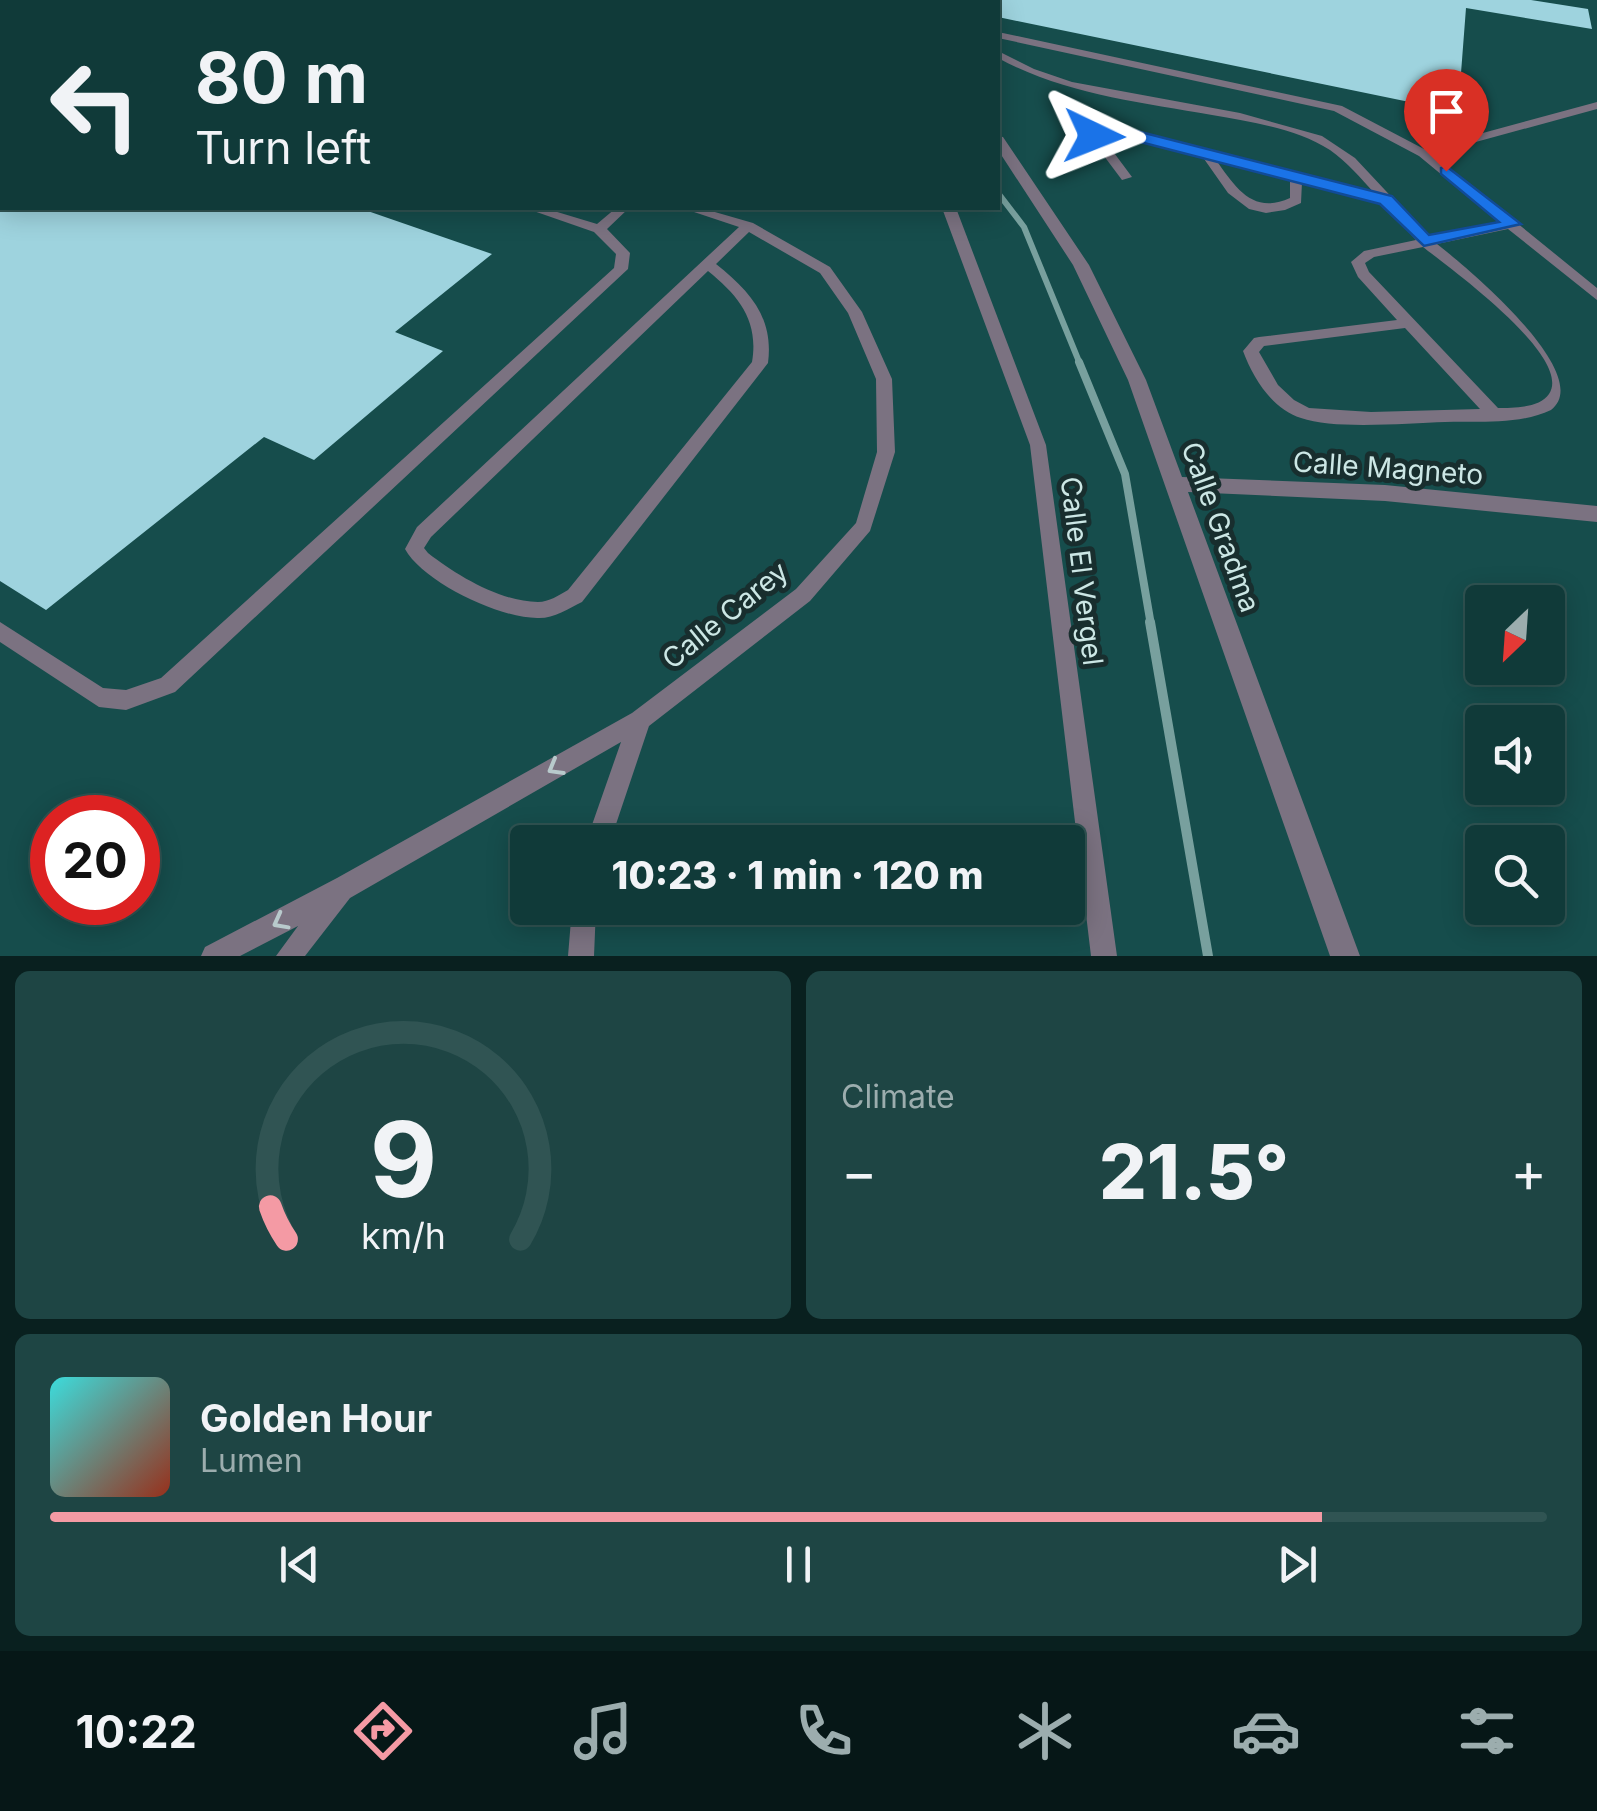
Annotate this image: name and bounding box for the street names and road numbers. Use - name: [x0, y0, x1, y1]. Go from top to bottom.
- street label: Calle Gradma: [1174, 437, 1268, 617]
- street label: Calle Magneto: [1292, 444, 1484, 492]
- street label: Calle El Vergel: [1054, 475, 1110, 667]
- street label: Calle Carey: [655, 554, 795, 676]

